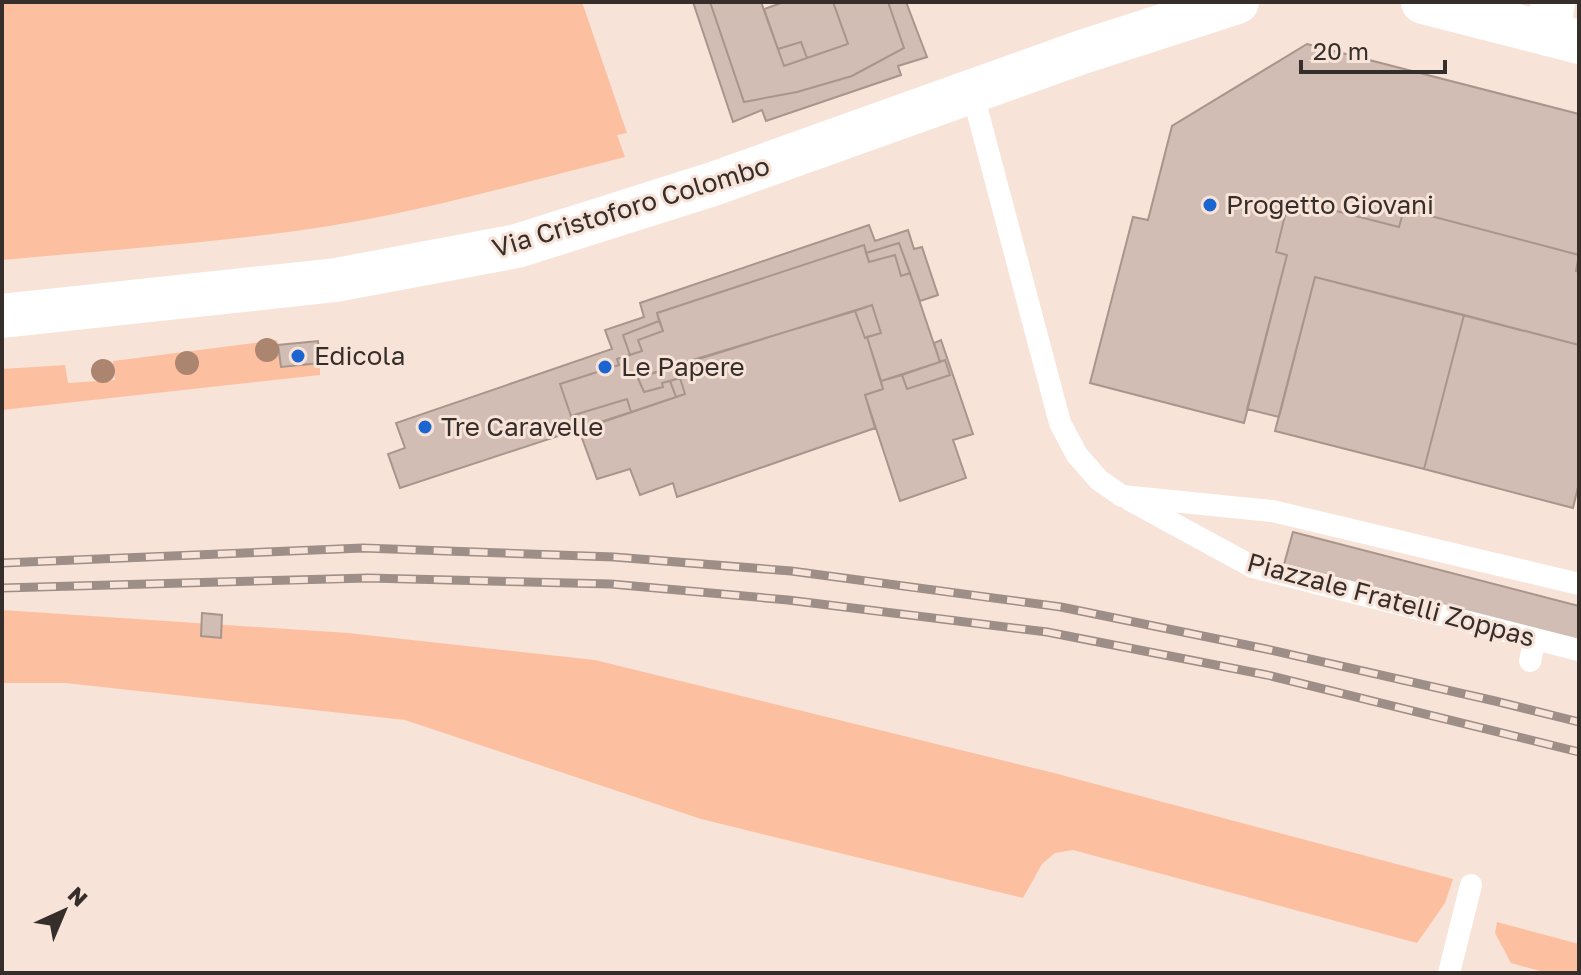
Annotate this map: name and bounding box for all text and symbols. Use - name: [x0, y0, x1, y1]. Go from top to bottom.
- scale bar: [1301, 24, 1445, 74]
- text: 20 m: [1313, 36, 1369, 65]
- street label: Via Cristoforo Colombo: [488, 150, 773, 263]
- place label: Progetto Giovani: [1226, 189, 1434, 220]
- marker: Progetto Giovani: [1201, 196, 1219, 214]
- place label: Edicola: [314, 340, 405, 371]
- marker: Edicola: [289, 347, 307, 365]
- place label: Le Papere: [621, 351, 745, 382]
- marker: Le Papere: [596, 358, 614, 376]
- place label: Tre Caravelle: [441, 411, 603, 442]
- marker: Tre Caravelle: [416, 418, 434, 436]
- street label: Piazzale Fratelli Zoppas: [1244, 546, 1538, 653]
- north arrow: [24, 871, 104, 951]
- text: N: [63, 881, 94, 912]

